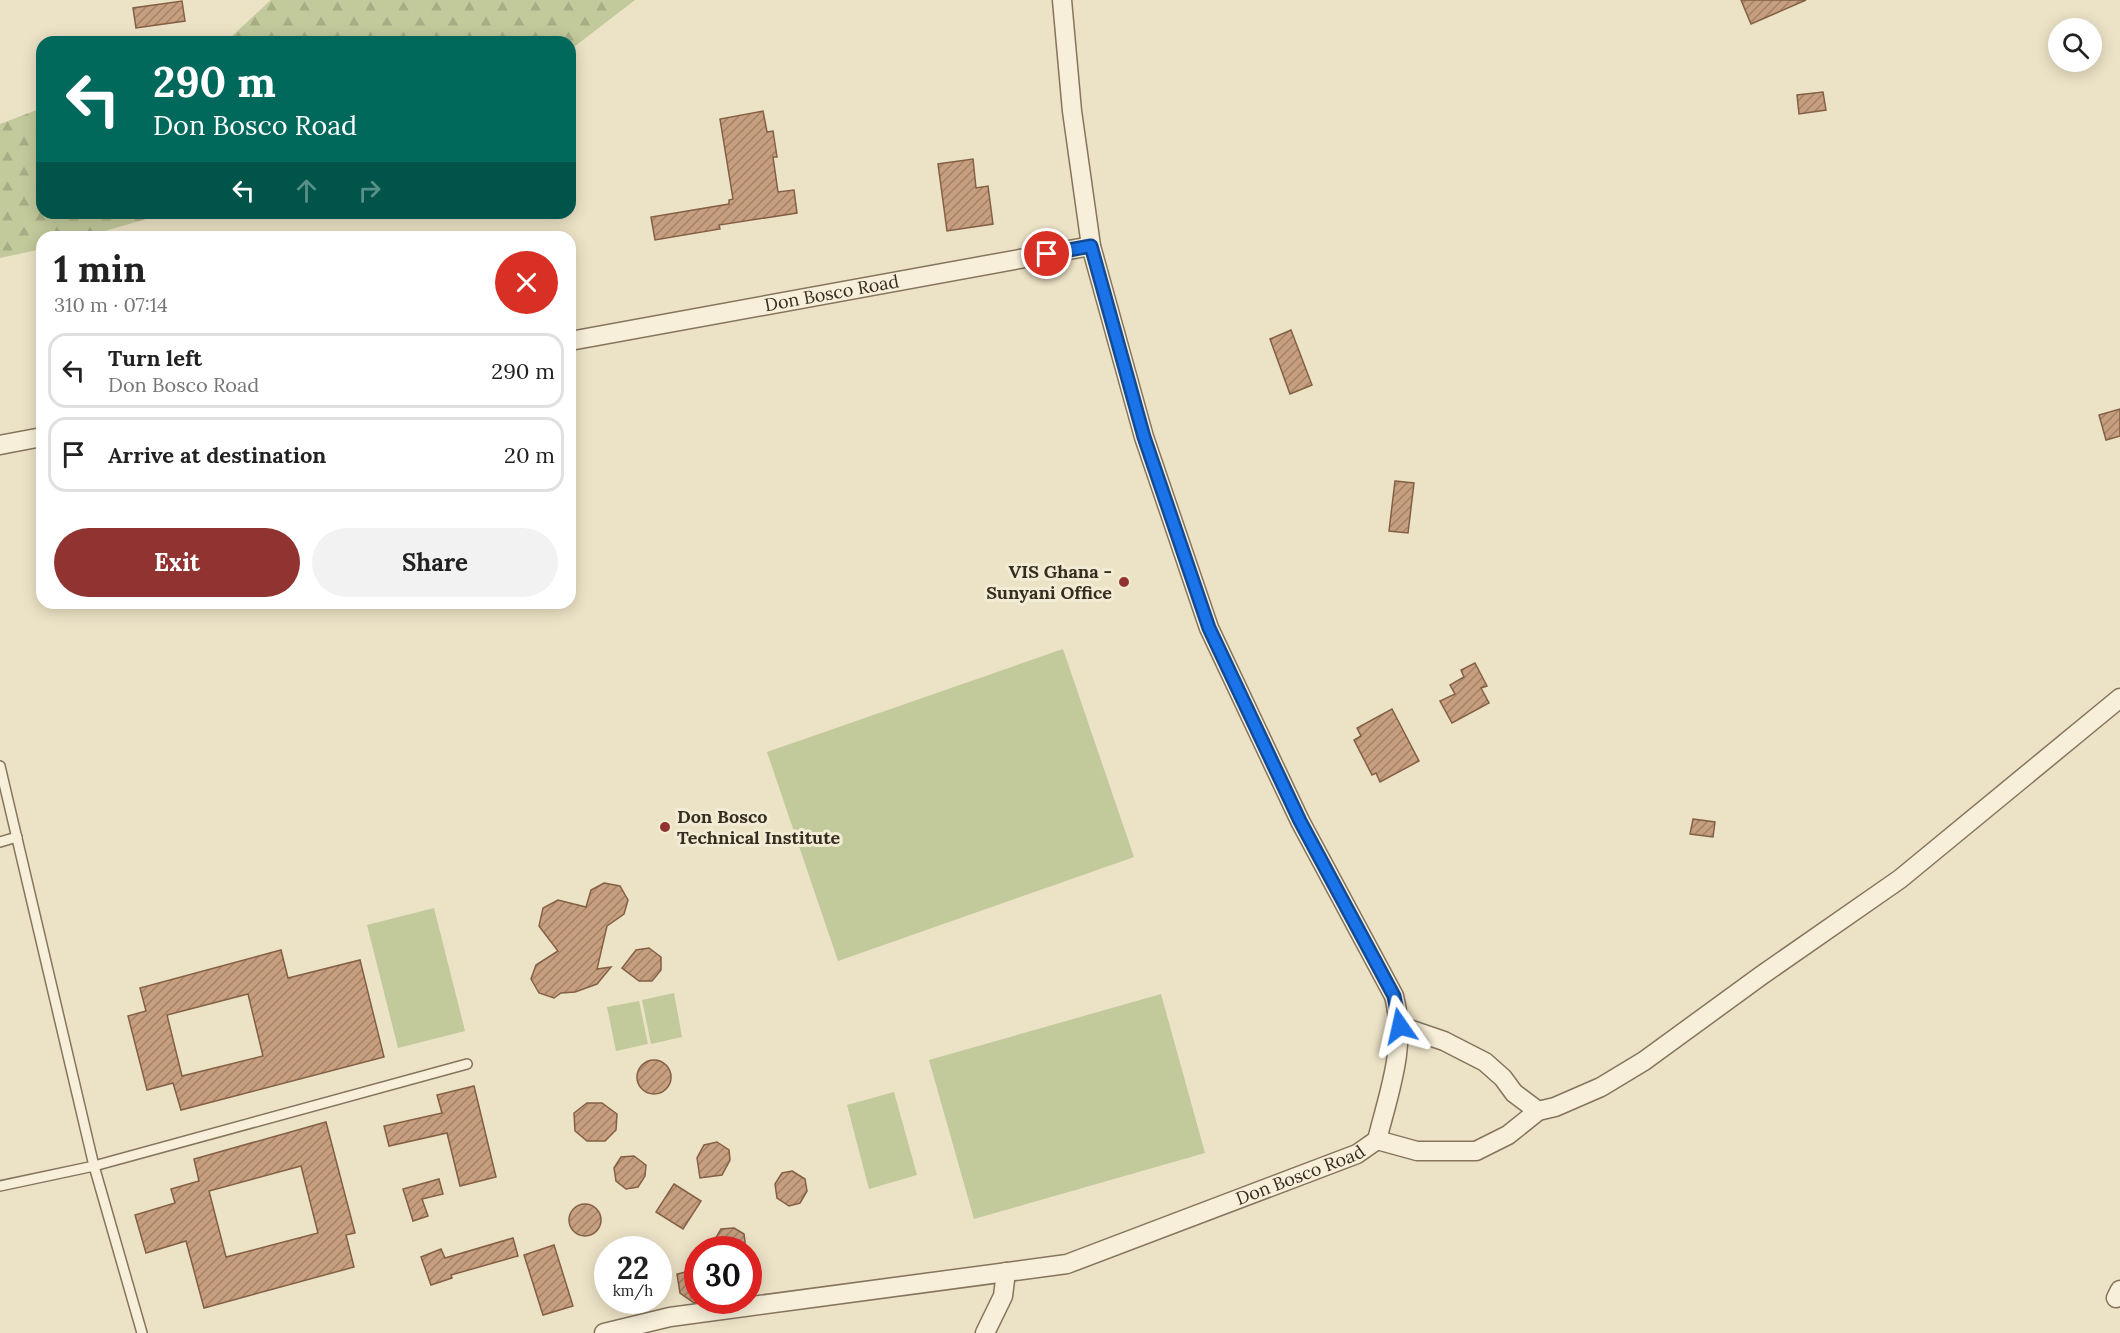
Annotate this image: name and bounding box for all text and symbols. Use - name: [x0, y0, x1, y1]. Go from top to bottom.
- map controls: [2048, 18, 2102, 72]
- button: search: [2048, 18, 2102, 72]
- text: 290 m: [153, 55, 276, 109]
- icon: left: [54, 60, 132, 138]
- text: Don Bosco Road: [153, 108, 357, 142]
- icon: left: [227, 174, 260, 207]
- icon: ahead: [290, 174, 323, 207]
- icon: right: [353, 174, 386, 207]
- pin: [1021, 228, 1072, 279]
- icon: arrive: [1030, 237, 1063, 270]
- text: 1 min: [54, 246, 146, 292]
- button: close: [495, 251, 558, 314]
- street label: Don Bosco Road: [763, 269, 901, 316]
- text: 310 m · 07:14: [54, 292, 168, 317]
- text: Turn left: [108, 344, 202, 372]
- icon: left: [57, 354, 90, 387]
- text: 290 m: [491, 357, 555, 385]
- text: Don Bosco Road: [108, 372, 259, 397]
- icon: arrive: [57, 438, 90, 471]
- text: Arrive at destination: [108, 441, 326, 469]
- text: 20 m: [504, 441, 555, 469]
- button: Exit: [54, 528, 300, 597]
- button: Share: [312, 528, 558, 597]
- place label: VIS Ghana - Sunyani Office: [986, 560, 1112, 604]
- marker: VIS Ghana - Sunyani Office: [1117, 575, 1131, 589]
- place label: Don Bosco Technical Institute: [677, 805, 841, 849]
- marker: Don Bosco Technical Institute: [658, 820, 672, 834]
- position arrow: [1368, 994, 1432, 1058]
- street label: Don Bosco Road: [1232, 1140, 1370, 1210]
- speed limit sign: 30: [684, 1236, 762, 1314]
- text: 22: [617, 1249, 649, 1287]
- text: km/h: [613, 1281, 653, 1300]

